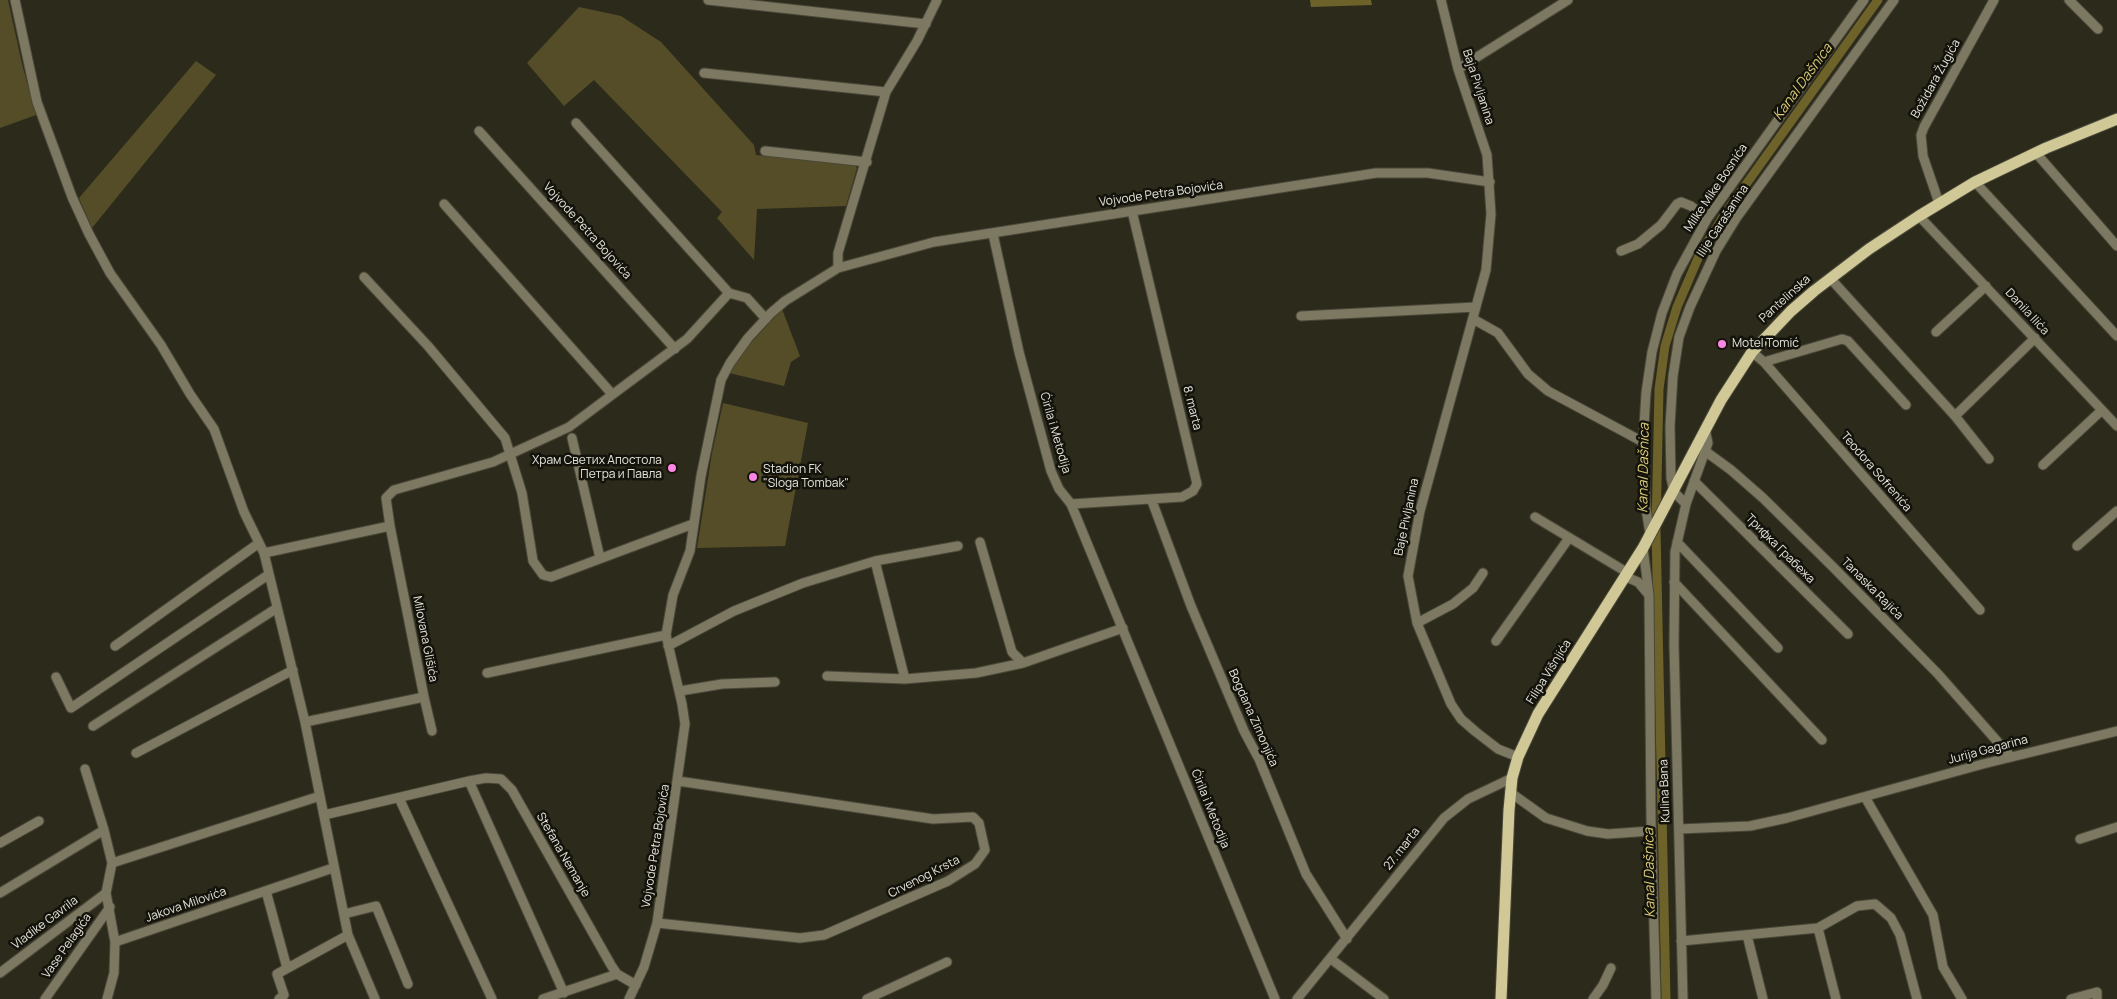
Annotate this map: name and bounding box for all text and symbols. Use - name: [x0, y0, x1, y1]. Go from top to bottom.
- street label: Božidara Žugića: [1908, 37, 1964, 121]
- water label: Kanal Dašnica: [1770, 41, 1836, 123]
- street label: Baja Pivljanina: [1459, 47, 1497, 127]
- street label: Milke Mike Bosnića: [1681, 141, 1751, 235]
- street label: Vojvode Petra Bojovića: [1098, 178, 1224, 210]
- street label: Vojvode Petra Bojovića: [540, 180, 634, 282]
- street label: Ilije Garašanina: [1694, 182, 1752, 260]
- street label: Pantelinska: [1756, 272, 1814, 326]
- street label: Danila Ilića: [2002, 286, 2052, 338]
- place label: Motel Tomić: [1732, 337, 1799, 351]
- marker: Motel Tomić: [1716, 338, 1728, 350]
- street label: 8. marta: [1180, 384, 1204, 432]
- street label: Ćirila i Metodija: [1037, 391, 1073, 475]
- water label: Kanal Dašnica: [1635, 423, 1653, 513]
- street label: Teodora Sofrenića: [1838, 429, 1914, 515]
- place label: Храм Светих Апостола Петра и Павла: [532, 454, 662, 482]
- marker: Храм Светих Апостола Петра и Павла: [666, 462, 678, 474]
- place label: Stadion FK "Sloga Tombak": [763, 463, 849, 491]
- marker: Stadion FK "Sloga Tombak": [747, 471, 759, 483]
- street label: Baje Pivljanina: [1392, 477, 1422, 557]
- street label: Трифка Грабежа: [1742, 511, 1818, 587]
- street label: Tanaska Rajića: [1838, 555, 1906, 623]
- street label: Milovana Glišića: [410, 595, 440, 683]
- street label: Filipa Višnjića: [1524, 637, 1574, 707]
- street label: Bogdana Zimonjića: [1225, 667, 1281, 769]
- street label: Jurija Gagarina: [1947, 732, 2029, 768]
- street label: Kulina Bana: [1657, 759, 1673, 823]
- street label: Ćirila i Metodija: [1188, 767, 1232, 851]
- street label: Vojvode Petra Bojovića: [639, 783, 673, 909]
- street label: Stefana Nemanje: [533, 810, 593, 900]
- street label: 27. marta: [1381, 825, 1423, 873]
- water label: Kanal Dašnica: [1641, 828, 1659, 918]
- street label: Crvenog Krsta: [886, 853, 962, 901]
- street label: Jakova Milovića: [144, 884, 228, 926]
- street label: Vladike Gavrila: [9, 893, 81, 953]
- street label: Vase Pelagića: [39, 911, 95, 981]

